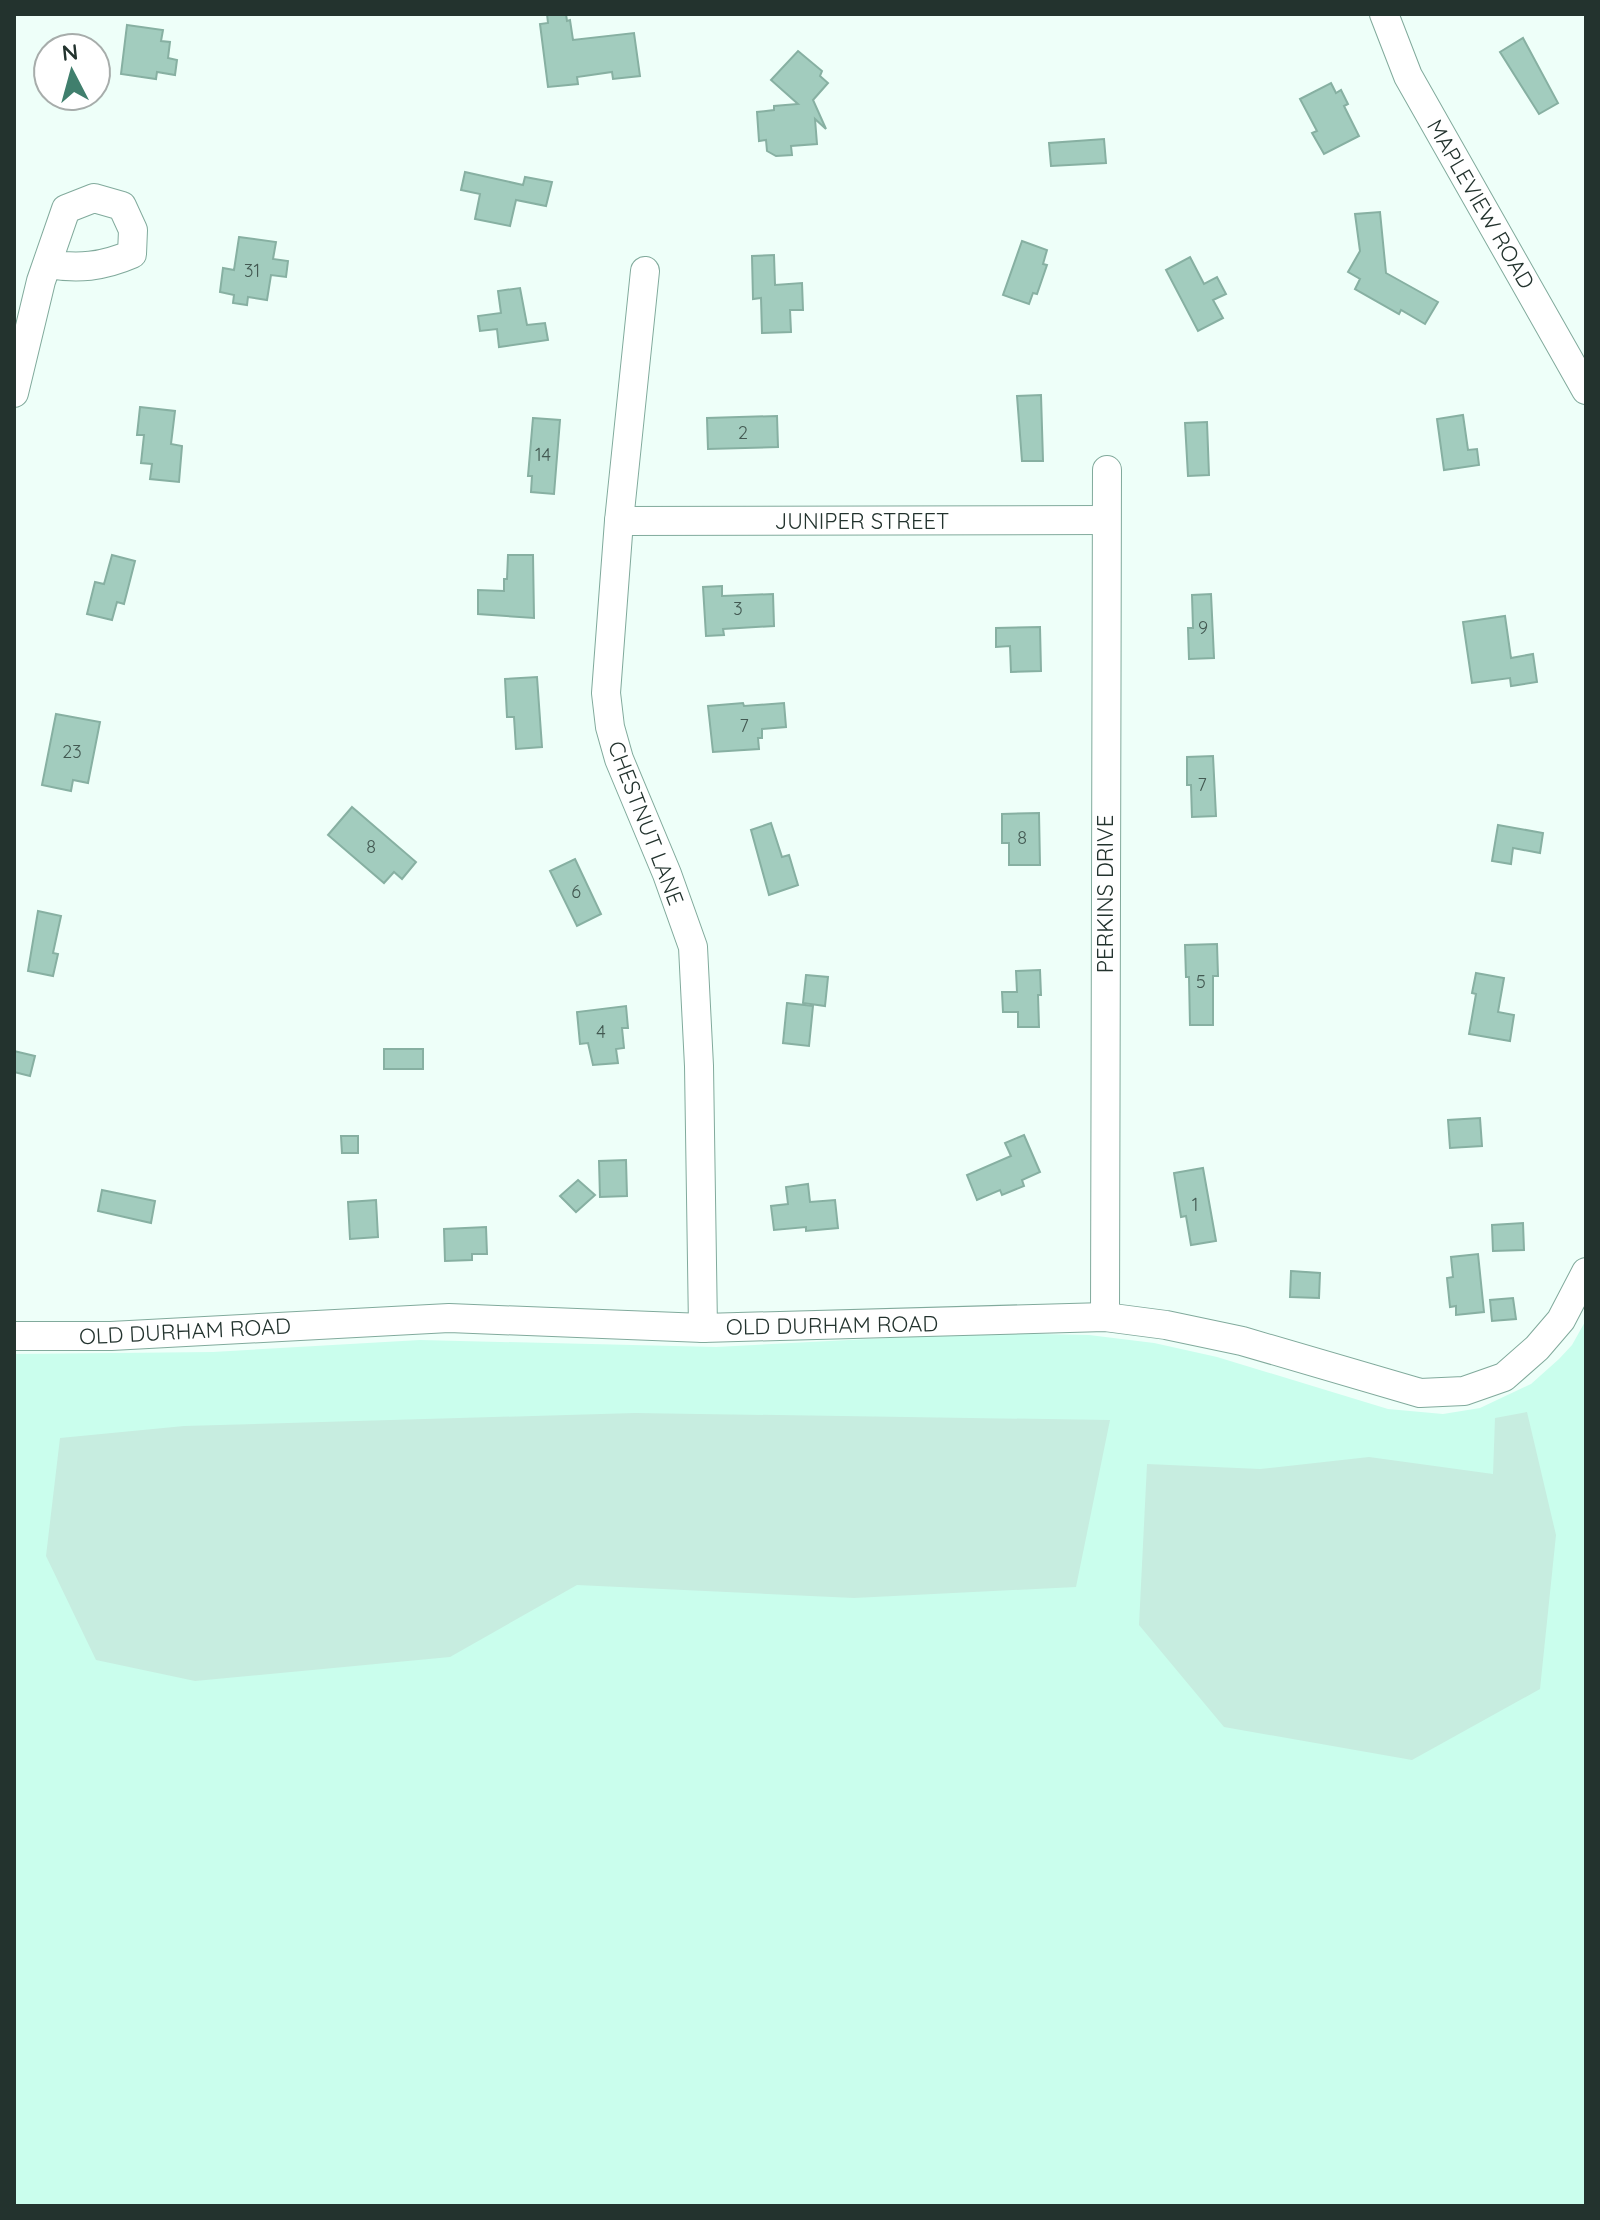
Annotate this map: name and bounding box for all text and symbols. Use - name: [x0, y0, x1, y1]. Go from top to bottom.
- north arrow: [32, 32, 112, 112]
- text: N: [60, 37, 79, 67]
- street label: MAPLEVIEW ROAD: [1421, 114, 1541, 294]
- house number: 31: [244, 259, 260, 282]
- house number: 2: [738, 421, 748, 444]
- house number: 14: [535, 443, 551, 466]
- street label: JUNIPER STREET: [775, 507, 949, 535]
- house number: 3: [733, 597, 743, 620]
- house number: 9: [1198, 616, 1208, 639]
- house number: 7: [739, 714, 749, 737]
- street label: CHESTNUT LANE: [602, 737, 690, 909]
- house number: 23: [62, 740, 82, 763]
- house number: 7: [1197, 773, 1207, 796]
- street label: PERKINS DRIVE: [1091, 815, 1119, 973]
- house number: 8: [1017, 826, 1027, 849]
- house number: 8: [366, 835, 376, 858]
- house number: 6: [571, 880, 581, 903]
- house number: 5: [1196, 970, 1206, 993]
- house number: 4: [596, 1020, 606, 1043]
- house number: 1: [1192, 1193, 1198, 1216]
- street label: OLD DURHAM ROAD: [726, 1309, 938, 1341]
- street label: OLD DURHAM ROAD: [78, 1311, 292, 1351]

